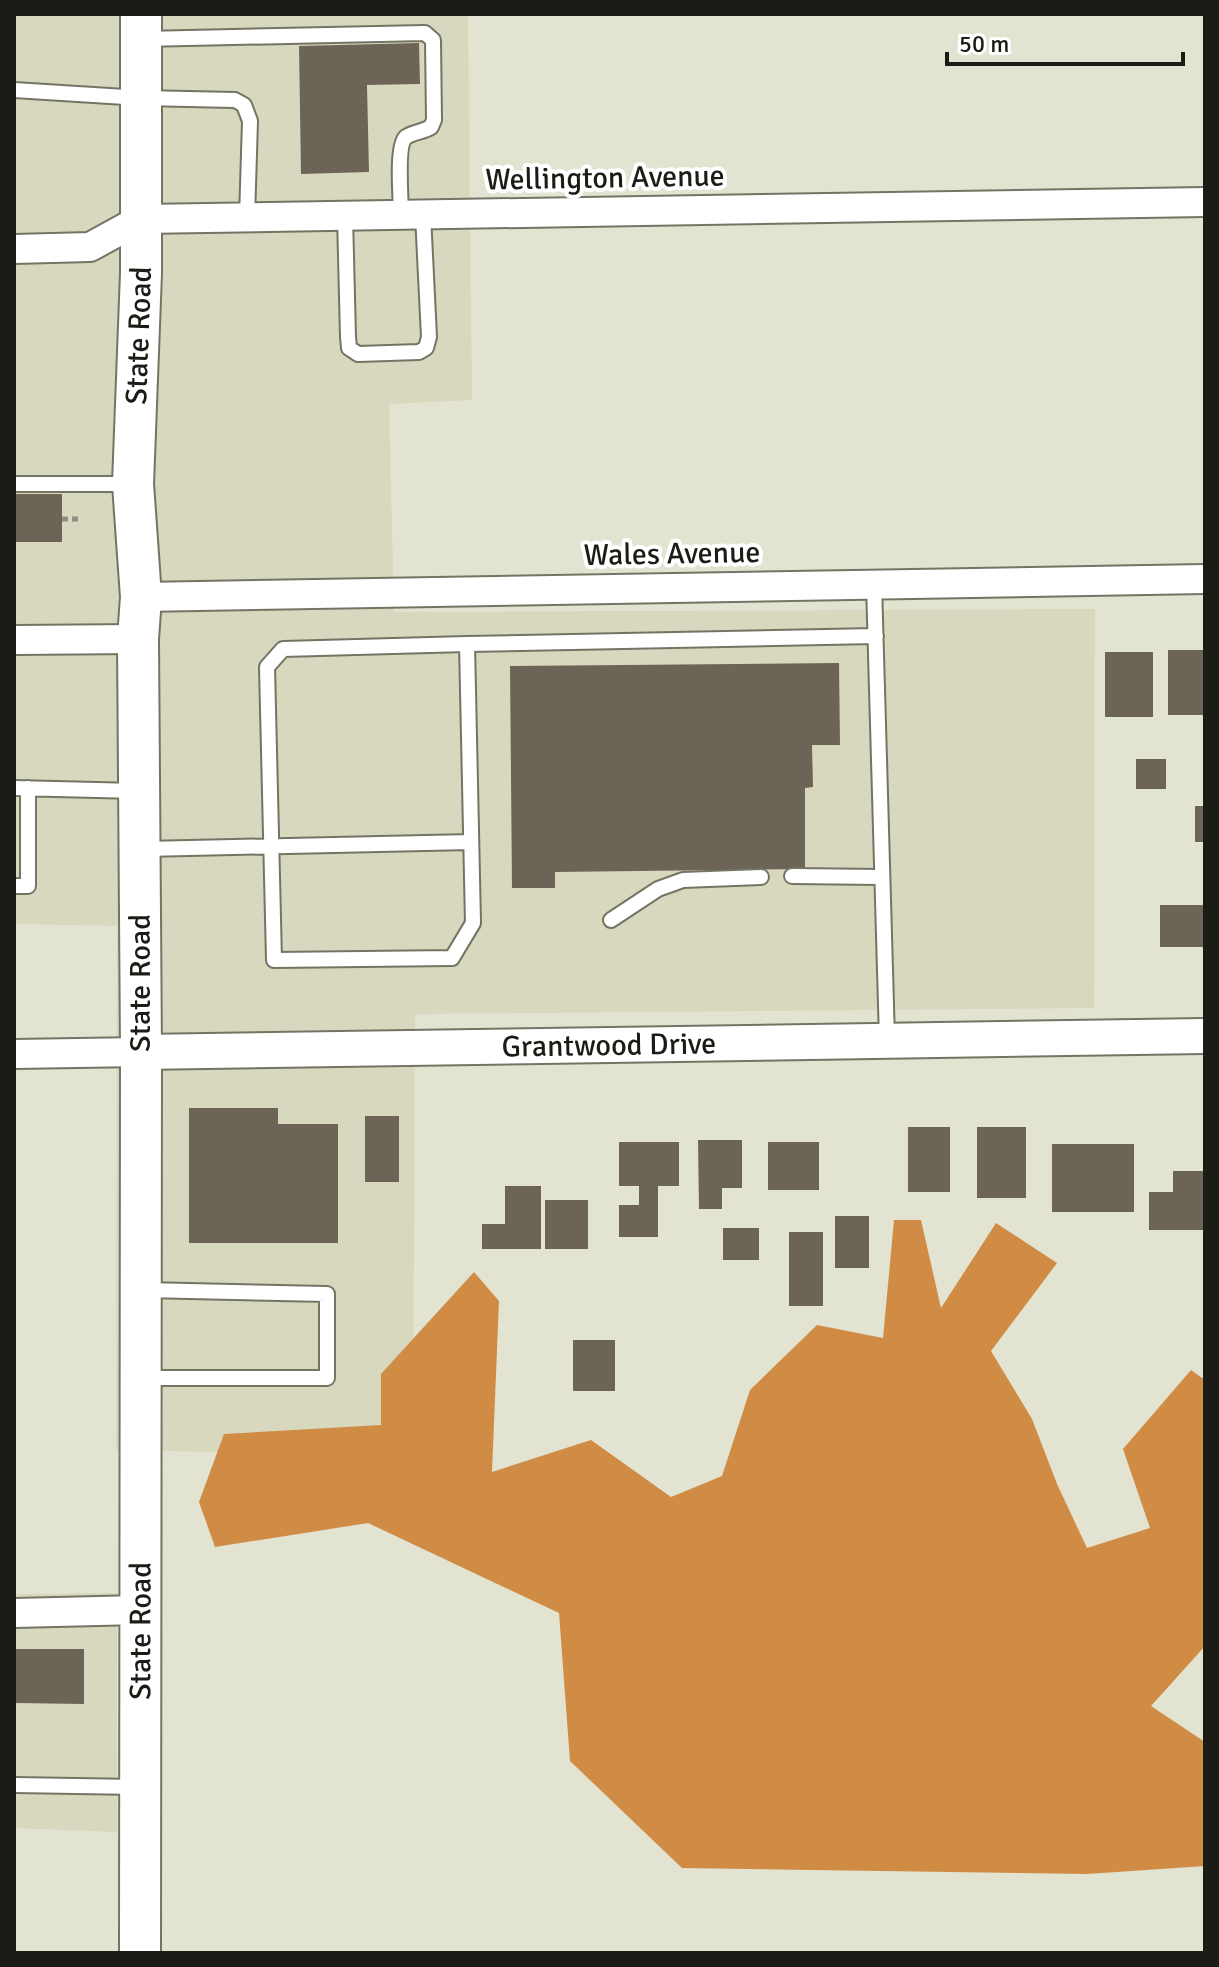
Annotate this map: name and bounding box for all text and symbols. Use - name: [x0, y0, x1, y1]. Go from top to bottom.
- scale bar: [947, 16, 1183, 66]
- text: 50 m: [959, 29, 1009, 59]
- street label: Wellington Avenue: [485, 157, 725, 199]
- street label: State Road: [118, 266, 160, 405]
- street label: Wales Avenue: [583, 534, 761, 574]
- street label: State Road: [122, 914, 159, 1052]
- street label: Grantwood Drive: [501, 1025, 717, 1065]
- street label: State Road: [122, 1562, 159, 1700]

